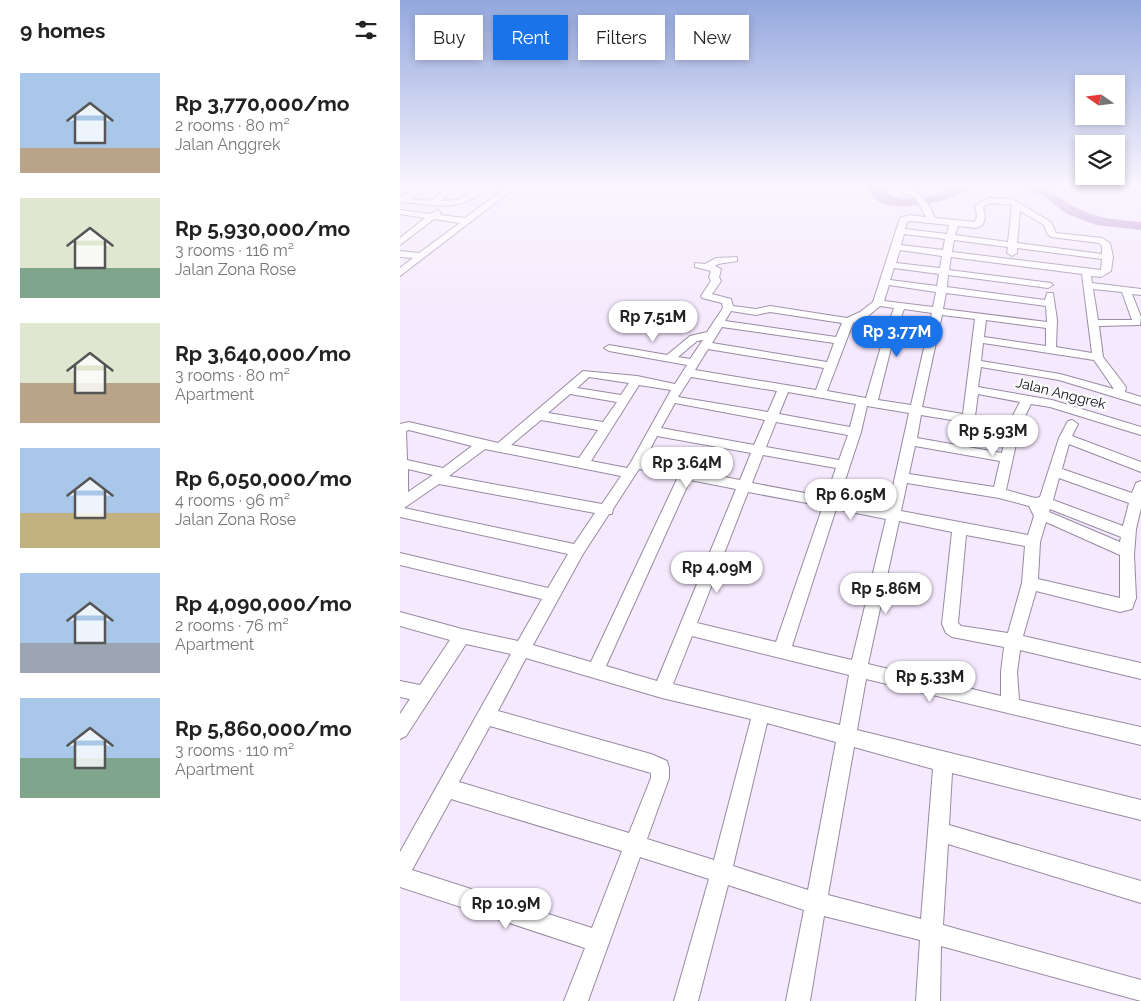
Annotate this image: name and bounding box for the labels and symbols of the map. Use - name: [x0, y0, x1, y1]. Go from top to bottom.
- north arrow: [1075, 75, 1125, 125]
- pin: Rp 7.51M: [601, 300, 705, 343]
- pin: Rp 3.77M: [845, 316, 949, 358]
- street label: Jalan Anggrek: [1014, 374, 1108, 412]
- pin: Rp 5.93M: [941, 414, 1045, 457]
- pin: Rp 3.64M: [635, 446, 739, 489]
- pin: Rp 6.05M: [799, 478, 903, 521]
- pin: Rp 4.09M: [665, 552, 769, 594]
- pin: Rp 5.86M: [834, 572, 938, 615]
- pin: Rp 5.33M: [878, 660, 982, 703]
- pin: Rp 10.9M: [454, 888, 558, 930]

